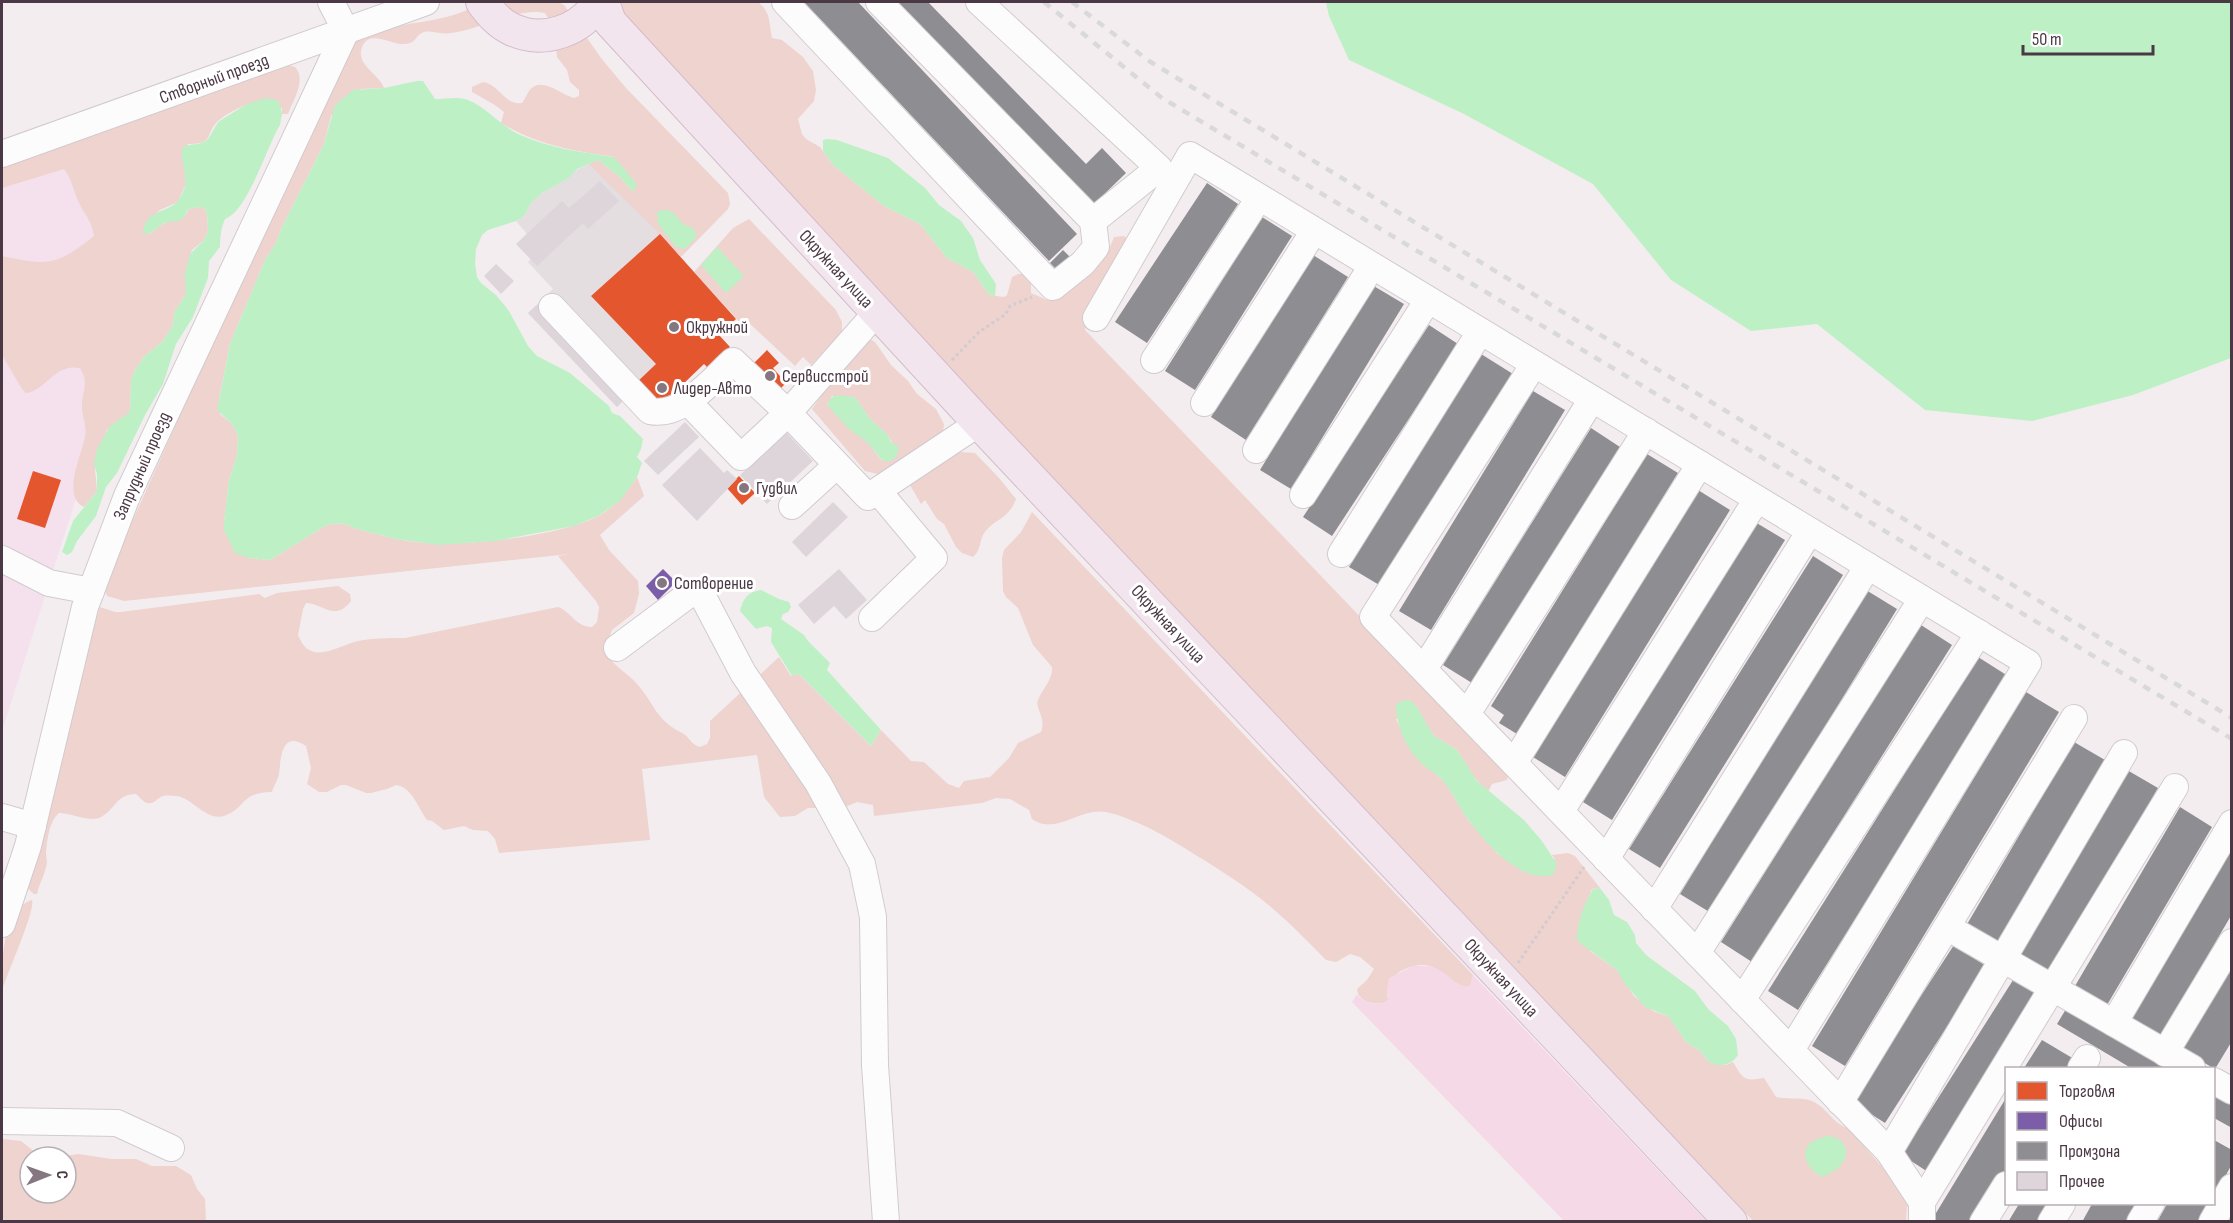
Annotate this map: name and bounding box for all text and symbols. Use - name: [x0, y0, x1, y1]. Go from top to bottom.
- scale bar: [2023, 18, 2154, 56]
- text: 50 m: [2032, 29, 2062, 50]
- street label: Створный проезд: [157, 50, 271, 108]
- street label: Окружная улица: [795, 226, 878, 312]
- place label: Окружной: [686, 317, 748, 338]
- marker: Окружной: [667, 320, 681, 334]
- place label: Сервисстрой: [782, 366, 868, 387]
- marker: Сервисстрой: [763, 369, 777, 383]
- place label: Лидер-Авто: [673, 378, 752, 399]
- marker: Лидер-Авто: [655, 381, 669, 395]
- street label: Запрудный проезд: [109, 409, 175, 523]
- place label: Гудвил: [756, 478, 798, 499]
- marker: Гудвил: [737, 481, 751, 495]
- place label: Сотворение: [674, 573, 754, 594]
- marker: Сотворение: [655, 576, 669, 590]
- street label: Окружная улица: [1127, 581, 1210, 667]
- street label: Окружная улица: [1460, 935, 1543, 1021]
- legend: [2005, 1067, 2215, 1205]
- text: Торговля: [2059, 1081, 2115, 1102]
- text: Офисы: [2059, 1111, 2103, 1132]
- text: Промзона: [2059, 1141, 2120, 1162]
- north arrow: [18, 1145, 78, 1205]
- text: С: [52, 1170, 71, 1179]
- text: Прочее: [2059, 1171, 2105, 1192]

